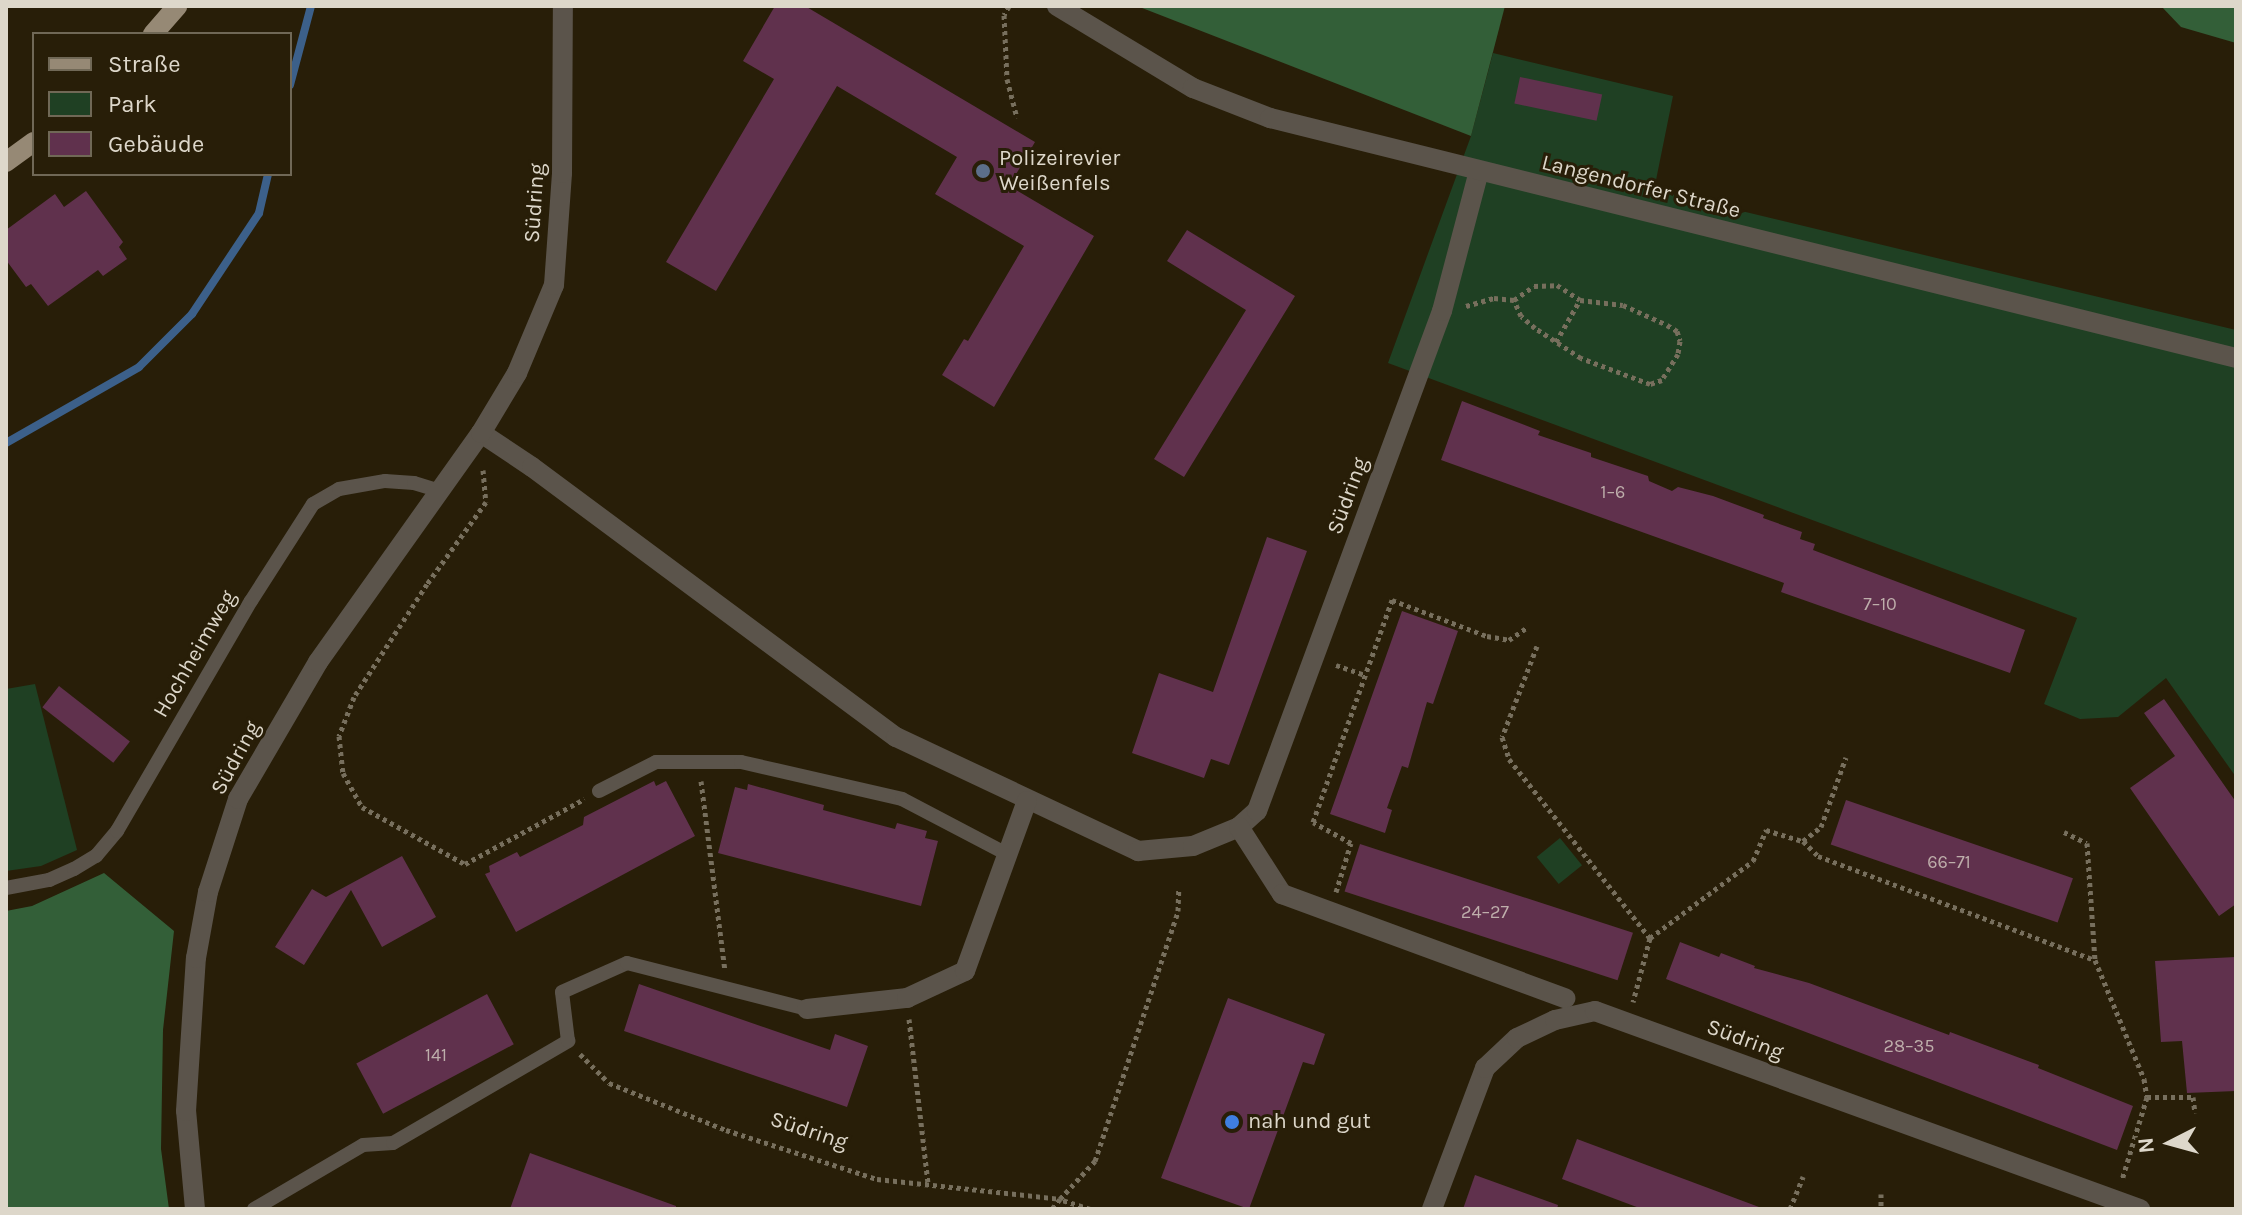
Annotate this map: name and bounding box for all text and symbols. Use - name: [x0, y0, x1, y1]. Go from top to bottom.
- legend: [32, 32, 292, 176]
- text: Straße: [108, 50, 180, 78]
- text: Park: [108, 90, 157, 118]
- text: Gebäude: [108, 130, 204, 158]
- place label: Polizeirevier Weißenfels: [999, 145, 1120, 196]
- street label: Langendorfer Straße: [1539, 150, 1743, 224]
- street label: Südring: [519, 162, 551, 244]
- marker: Polizeirevier Weißenfels: [974, 162, 992, 180]
- street label: Südring: [1322, 454, 1374, 538]
- house number: 1–6: [1601, 481, 1625, 503]
- street label: Hochheimweg: [148, 586, 242, 722]
- house number: 7–10: [1863, 593, 1897, 615]
- street label: Südring: [206, 717, 266, 799]
- house number: 66–71: [1927, 851, 1971, 873]
- house number: 24–27: [1461, 901, 1509, 923]
- street label: Südring: [1703, 1014, 1787, 1066]
- house number: 28–35: [1884, 1035, 1934, 1057]
- house number: 141: [425, 1044, 447, 1066]
- north arrow: [2130, 1103, 2210, 1183]
- street label: Südring: [767, 1106, 851, 1156]
- place label: nah und gut: [1248, 1109, 1371, 1135]
- marker: nah und gut: [1223, 1113, 1241, 1131]
- text: N: [2132, 1136, 2160, 1155]

